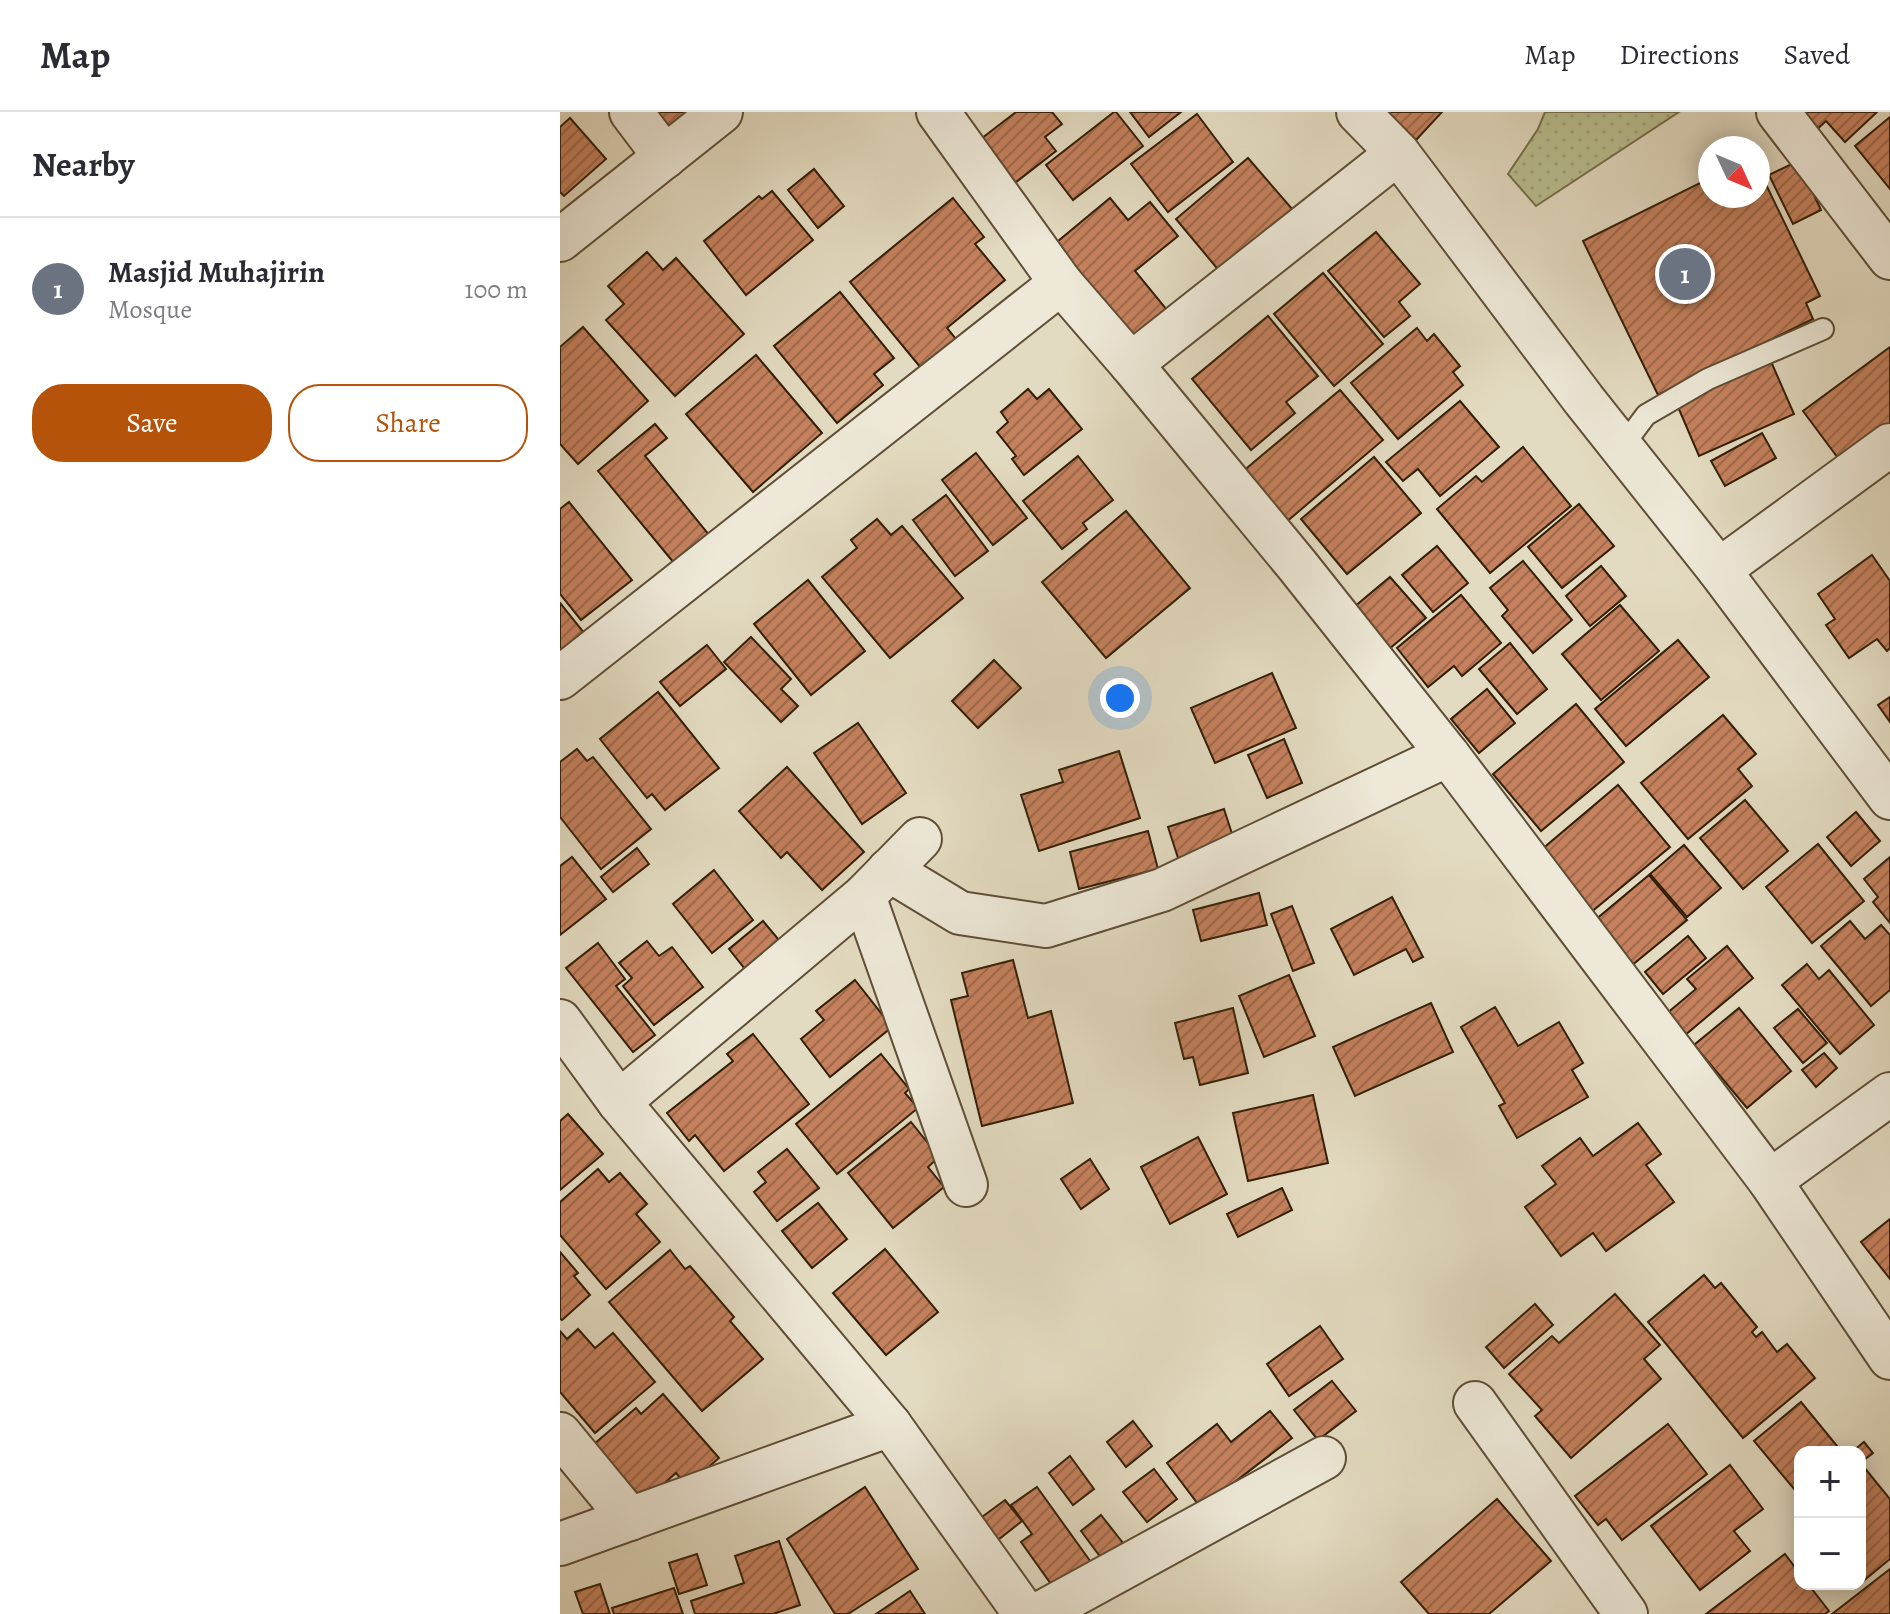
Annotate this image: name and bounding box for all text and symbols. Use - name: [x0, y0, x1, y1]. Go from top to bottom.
- text: Map: [40, 29, 110, 81]
- text: Map: [1524, 36, 1575, 74]
- text: Directions: [1619, 36, 1740, 74]
- text: Saved: [1784, 36, 1850, 74]
- north arrow: [1698, 136, 1770, 208]
- text: Nearby: [32, 141, 135, 188]
- pin: 1: [1659, 244, 1711, 304]
- text: Masjid Muhajirin: [108, 252, 325, 292]
- text: 1: [53, 272, 63, 307]
- text: 100 m: [465, 272, 528, 307]
- text: Mosque: [108, 292, 192, 327]
- button: Save: [32, 384, 272, 462]
- button: Share: [288, 384, 528, 462]
- your location: [1100, 678, 1140, 718]
- map controls: [1794, 1446, 1866, 1590]
- button: +: [1794, 1446, 1866, 1518]
- button: −: [1794, 1518, 1866, 1590]

